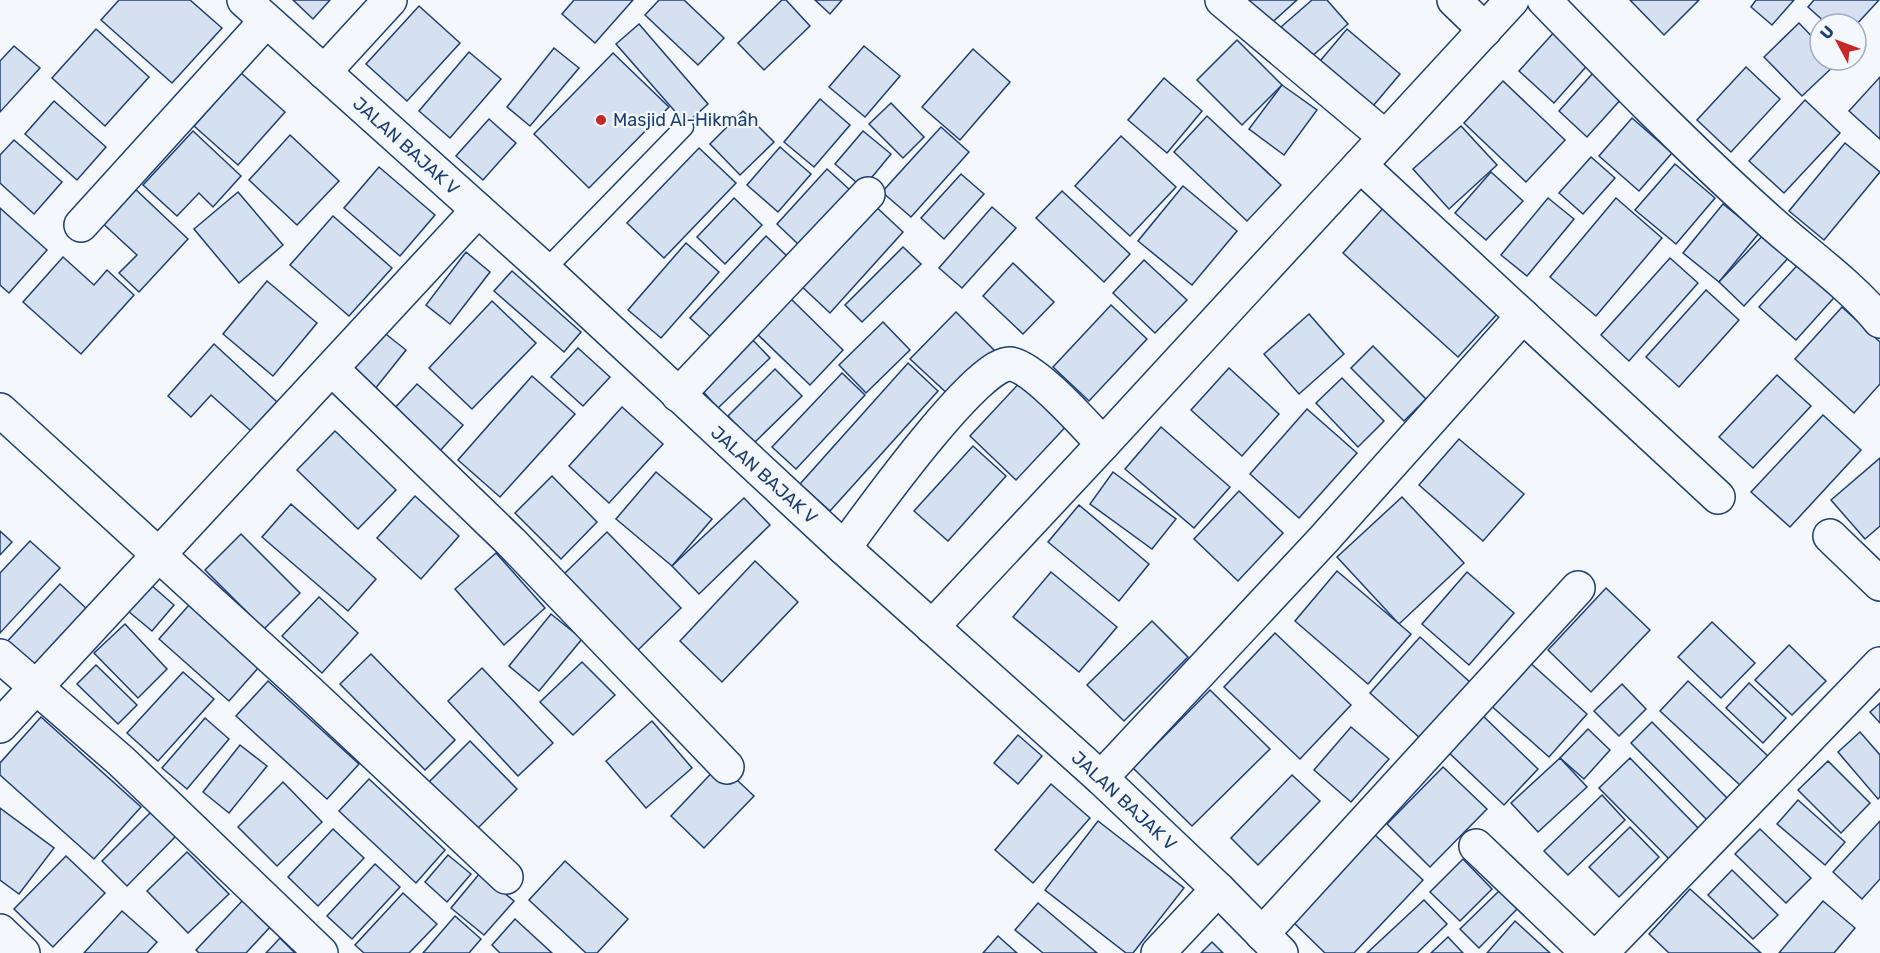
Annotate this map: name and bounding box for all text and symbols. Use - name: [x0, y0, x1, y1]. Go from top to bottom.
- north arrow: [1808, 12, 1868, 72]
- text: U: [1816, 22, 1838, 43]
- street label: JALAN BAJAK V: [348, 92, 464, 200]
- place label: Masjid Al-Hikmah: [613, 109, 758, 131]
- marker: Masjid Al-Hikmah: [594, 113, 608, 127]
- street label: JALAN BAJAK V: [706, 421, 822, 529]
- street label: JALAN BAJAK V: [1067, 747, 1181, 855]

